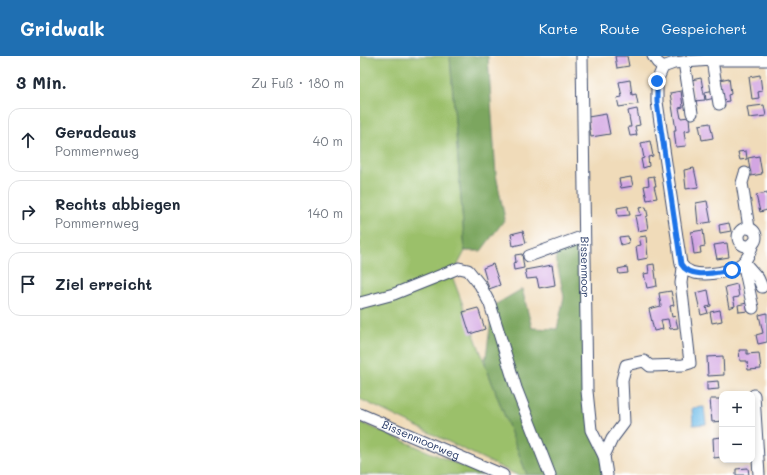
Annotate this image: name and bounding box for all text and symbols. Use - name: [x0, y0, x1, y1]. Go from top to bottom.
- text: Gridwalk: [20, 16, 105, 41]
- text: Karte: [539, 19, 578, 38]
- text: Route: [600, 19, 640, 38]
- text: Gespeichert: [662, 19, 747, 38]
- text: 3 Min.: [16, 71, 67, 93]
- route end: [648, 72, 666, 90]
- text: Zu Fuß · 180 m: [251, 74, 344, 91]
- text: Geradeaus: [55, 122, 136, 142]
- icon: ahead: [17, 129, 39, 151]
- text: 40 m: [313, 132, 343, 149]
- text: Pommernweg: [55, 142, 139, 159]
- text: Rechts abbiegen: [55, 194, 180, 214]
- icon: right: [17, 201, 39, 223]
- text: 140 m: [307, 204, 343, 221]
- text: Pommernweg: [55, 214, 139, 231]
- street label: Bissenmoor: [578, 236, 594, 298]
- route start: [723, 261, 741, 279]
- icon: arrive: [17, 273, 39, 295]
- text: Ziel erreicht: [55, 274, 152, 294]
- map controls: [719, 391, 755, 463]
- button: +: [719, 391, 755, 427]
- street label: Bissenmoorweg: [380, 416, 462, 463]
- button: −: [719, 427, 755, 463]

